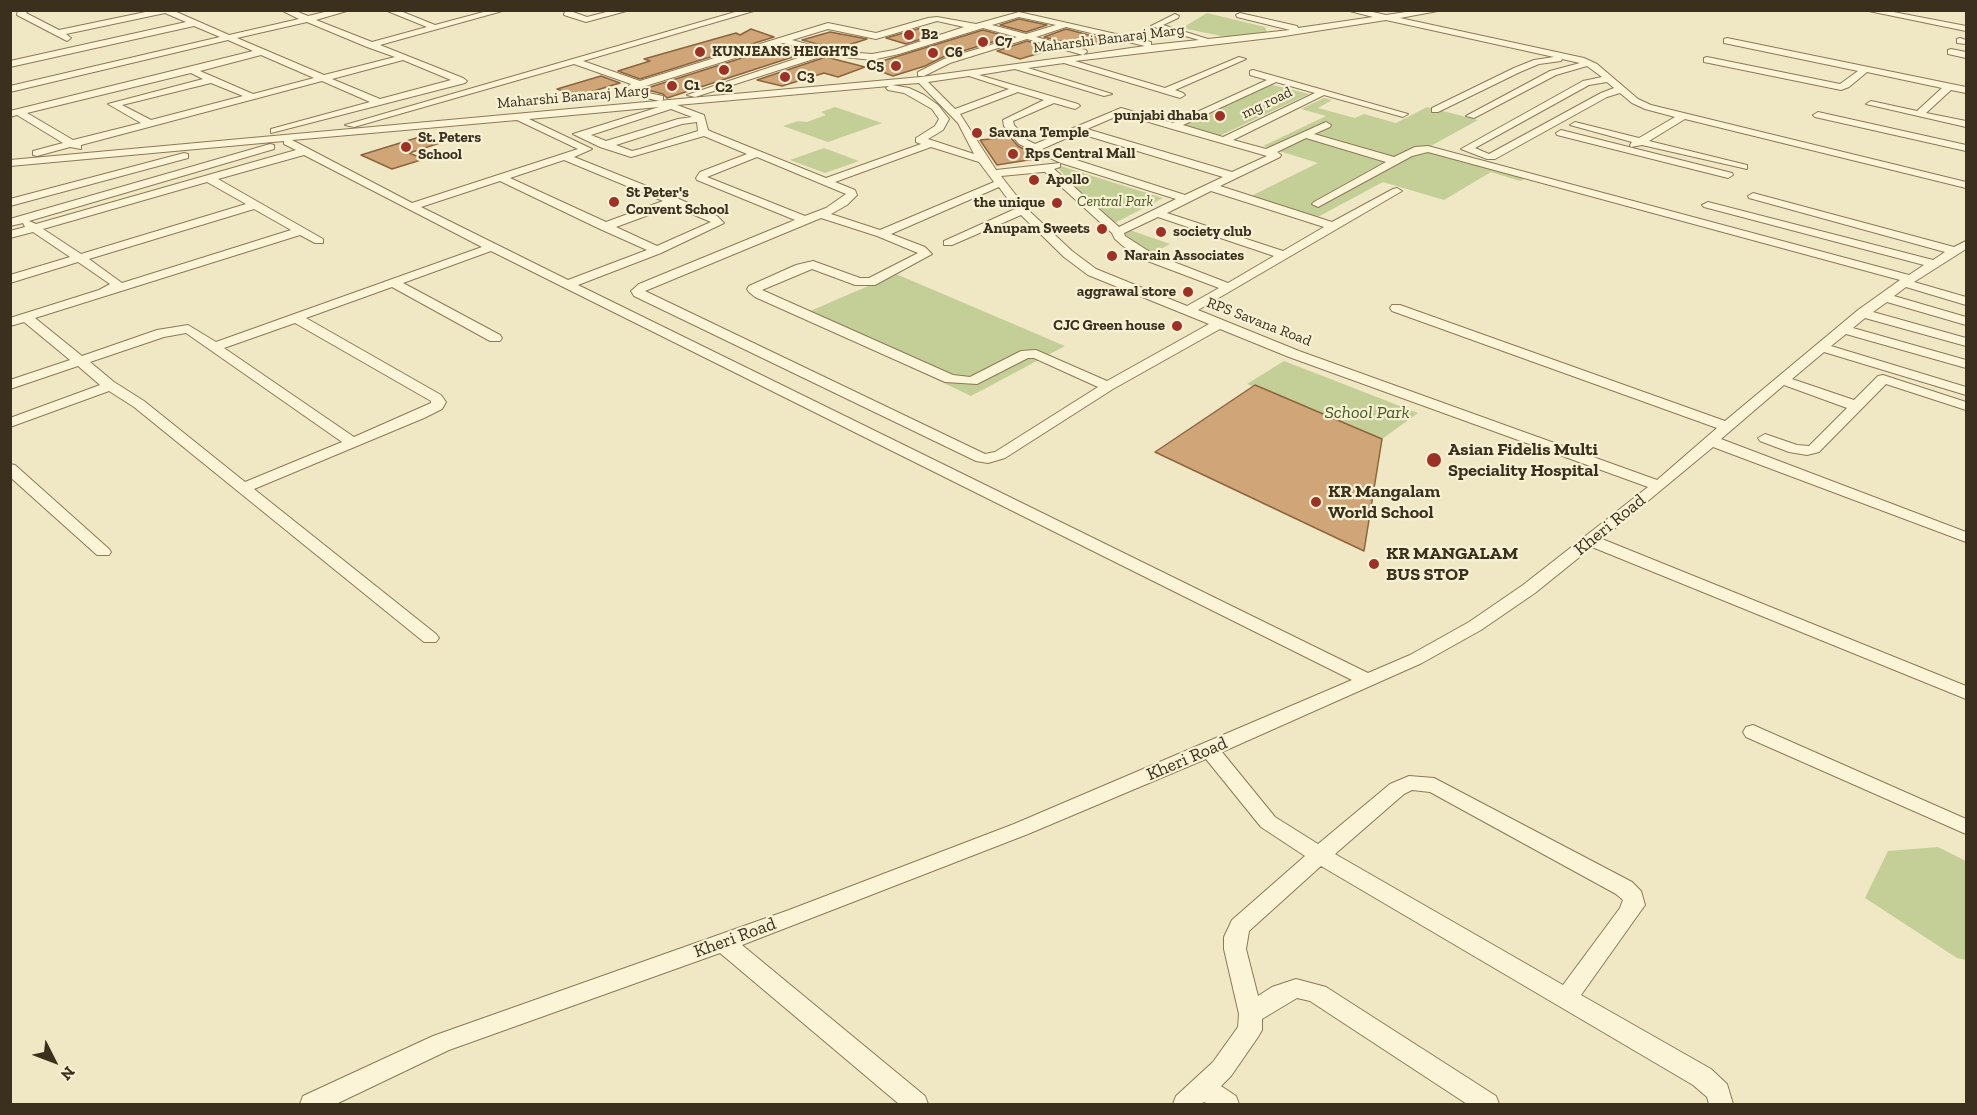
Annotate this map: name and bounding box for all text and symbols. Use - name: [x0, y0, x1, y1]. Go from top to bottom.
- street label: Maharshi Banaraj Marg: [1032, 21, 1186, 57]
- place label: B2: [921, 26, 938, 44]
- marker: B2: [902, 28, 916, 42]
- place label: C7: [995, 33, 1012, 51]
- marker: C7: [976, 35, 990, 49]
- place label: KUNJEANS HEIGHTS: [712, 43, 858, 61]
- place label: C6: [945, 44, 963, 62]
- marker: KUNJEANS HEIGHTS: [693, 45, 707, 59]
- marker: C6: [926, 46, 940, 60]
- place label: C5: [867, 57, 884, 75]
- marker: C5: [889, 59, 903, 73]
- marker: C2: [717, 63, 731, 77]
- place label: C3: [797, 68, 815, 86]
- marker: C3: [778, 70, 792, 84]
- place label: C1: [684, 77, 700, 95]
- marker: C1: [665, 79, 679, 93]
- place label: C2: [715, 79, 733, 97]
- street label: Maharshi Banaraj Marg: [496, 81, 650, 113]
- street label: mg road: [1239, 83, 1295, 123]
- place label: punjabi dhaba: [1114, 107, 1208, 125]
- marker: punjabi dhaba: [1213, 109, 1227, 123]
- place label: Savana Temple: [989, 124, 1089, 142]
- marker: Savana Temple: [970, 126, 984, 140]
- place label: St. Peters School: [418, 129, 481, 164]
- marker: St. Peters School: [399, 140, 413, 154]
- place label: Rps Central Mall: [1025, 145, 1135, 163]
- marker: Rps Central Mall: [1006, 147, 1020, 161]
- place label: Apollo: [1046, 171, 1089, 189]
- marker: Apollo: [1027, 173, 1041, 187]
- place label: St Peter's Convent School: [626, 184, 729, 219]
- park label: Central Park: [1077, 193, 1153, 211]
- place label: the unique: [974, 194, 1045, 212]
- marker: St Peter's Convent School: [607, 195, 621, 209]
- marker: the unique: [1050, 196, 1064, 210]
- place label: Anupam Sweets: [983, 220, 1090, 238]
- marker: Anupam Sweets: [1095, 222, 1109, 236]
- place label: society club: [1173, 223, 1252, 241]
- marker: society club: [1154, 225, 1168, 239]
- place label: Narain Associates: [1124, 247, 1244, 265]
- marker: Narain Associates: [1105, 249, 1119, 263]
- place label: aggrawal store: [1077, 283, 1176, 301]
- marker: aggrawal store: [1181, 285, 1195, 299]
- street label: RPS Savana Road: [1204, 294, 1314, 350]
- place label: CJC Green house: [1053, 317, 1165, 335]
- marker: CJC Green house: [1170, 319, 1184, 333]
- park label: School Park: [1324, 402, 1410, 424]
- place label: Asian Fidelis Multi Speciality Hospital: [1448, 439, 1599, 482]
- marker: Asian Fidelis Multi Speciality Hospital: [1425, 451, 1443, 469]
- place label: KR Mangalam World School: [1328, 481, 1440, 524]
- street label: Kheri Road: [1570, 490, 1650, 560]
- marker: KR Mangalam World School: [1309, 495, 1323, 509]
- place label: KR MANGALAM BUS STOP: [1386, 543, 1518, 586]
- marker: KR MANGALAM BUS STOP: [1367, 557, 1381, 571]
- street label: Kheri Road: [1143, 732, 1231, 786]
- street label: Kheri Road: [691, 913, 779, 963]
- north arrow: [24, 1031, 84, 1091]
- text: N: [57, 1062, 79, 1084]

